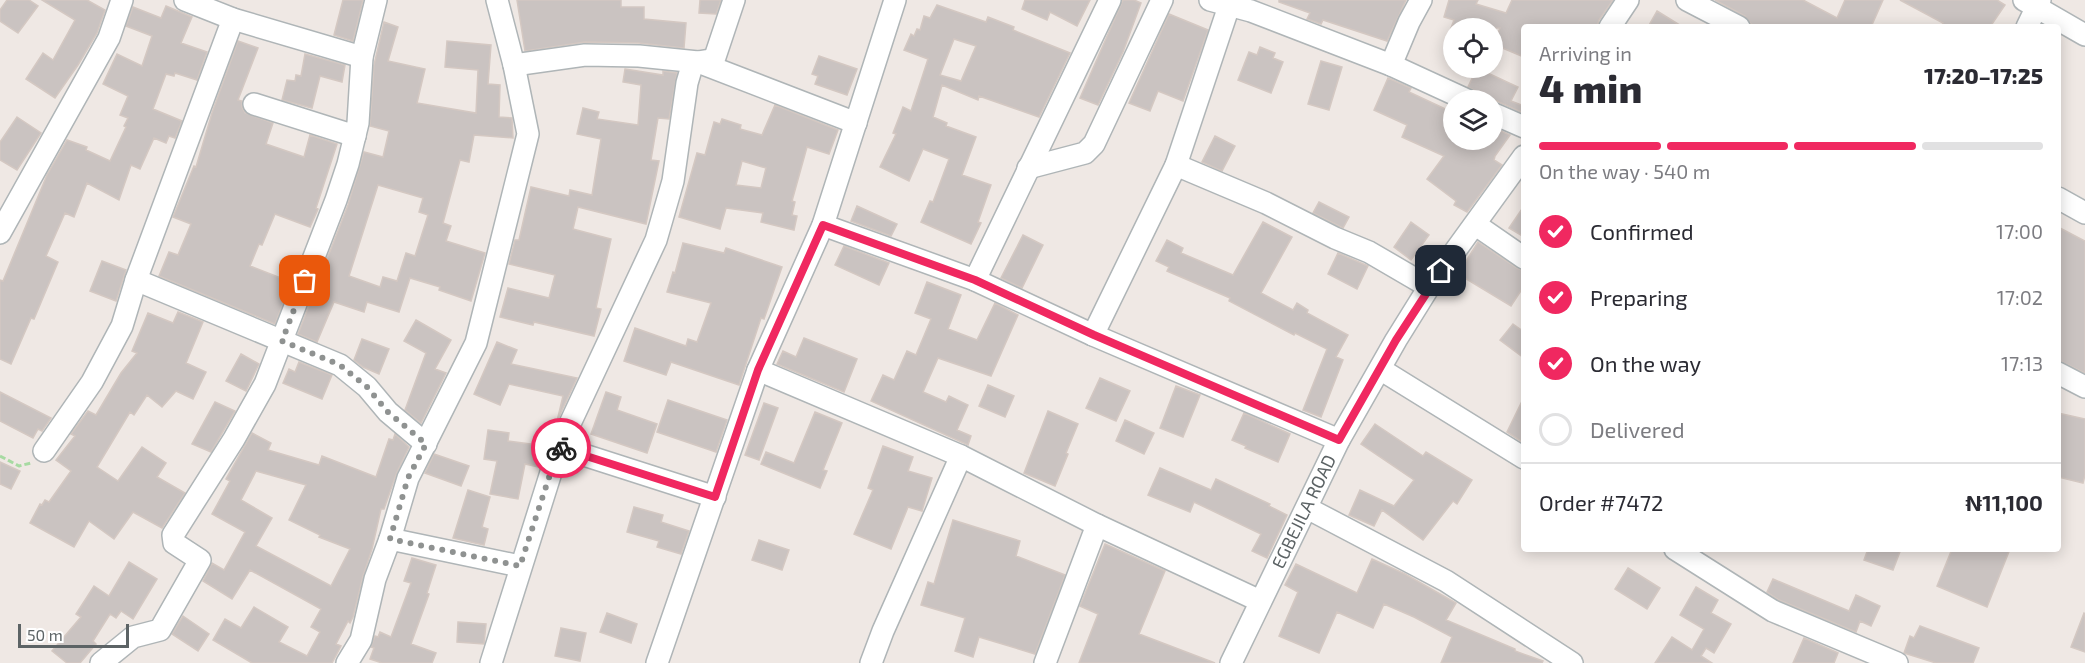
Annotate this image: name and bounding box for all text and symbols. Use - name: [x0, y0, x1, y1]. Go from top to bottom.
- map controls: [1443, 18, 1503, 150]
- button: locate: [1443, 18, 1503, 78]
- text: Arriving in: [1539, 41, 1632, 65]
- text: 17:20–17:25: [1924, 62, 2043, 88]
- text: 4 min: [1539, 64, 1642, 111]
- button: layers: [1443, 90, 1503, 150]
- text: On the way · 540 m: [1539, 159, 1710, 183]
- icon: check: [1539, 215, 1572, 248]
- text: Confirmed: [1590, 218, 1694, 244]
- text: 17:00: [1996, 219, 2043, 243]
- pin: [1415, 245, 1466, 296]
- icon: home: [1424, 254, 1457, 287]
- pin: [279, 255, 330, 306]
- icon: bag: [288, 264, 321, 297]
- icon: check: [1539, 281, 1572, 314]
- text: Preparing: [1590, 284, 1688, 310]
- text: 17:02: [1997, 285, 2043, 309]
- icon: check: [1539, 347, 1572, 380]
- text: On the way: [1590, 350, 1701, 376]
- text: 17:13: [2001, 351, 2043, 375]
- text: Delivered: [1590, 416, 1685, 442]
- courier: [531, 418, 591, 478]
- icon: bike: [545, 432, 578, 465]
- street label: EGBEJILA ROAD: [1266, 451, 1340, 572]
- text: Order #7472: [1539, 489, 1663, 515]
- text: ₦11,100: [1965, 489, 2043, 515]
- scale bar: [18, 621, 129, 648]
- text: 50 m: [27, 625, 63, 644]

